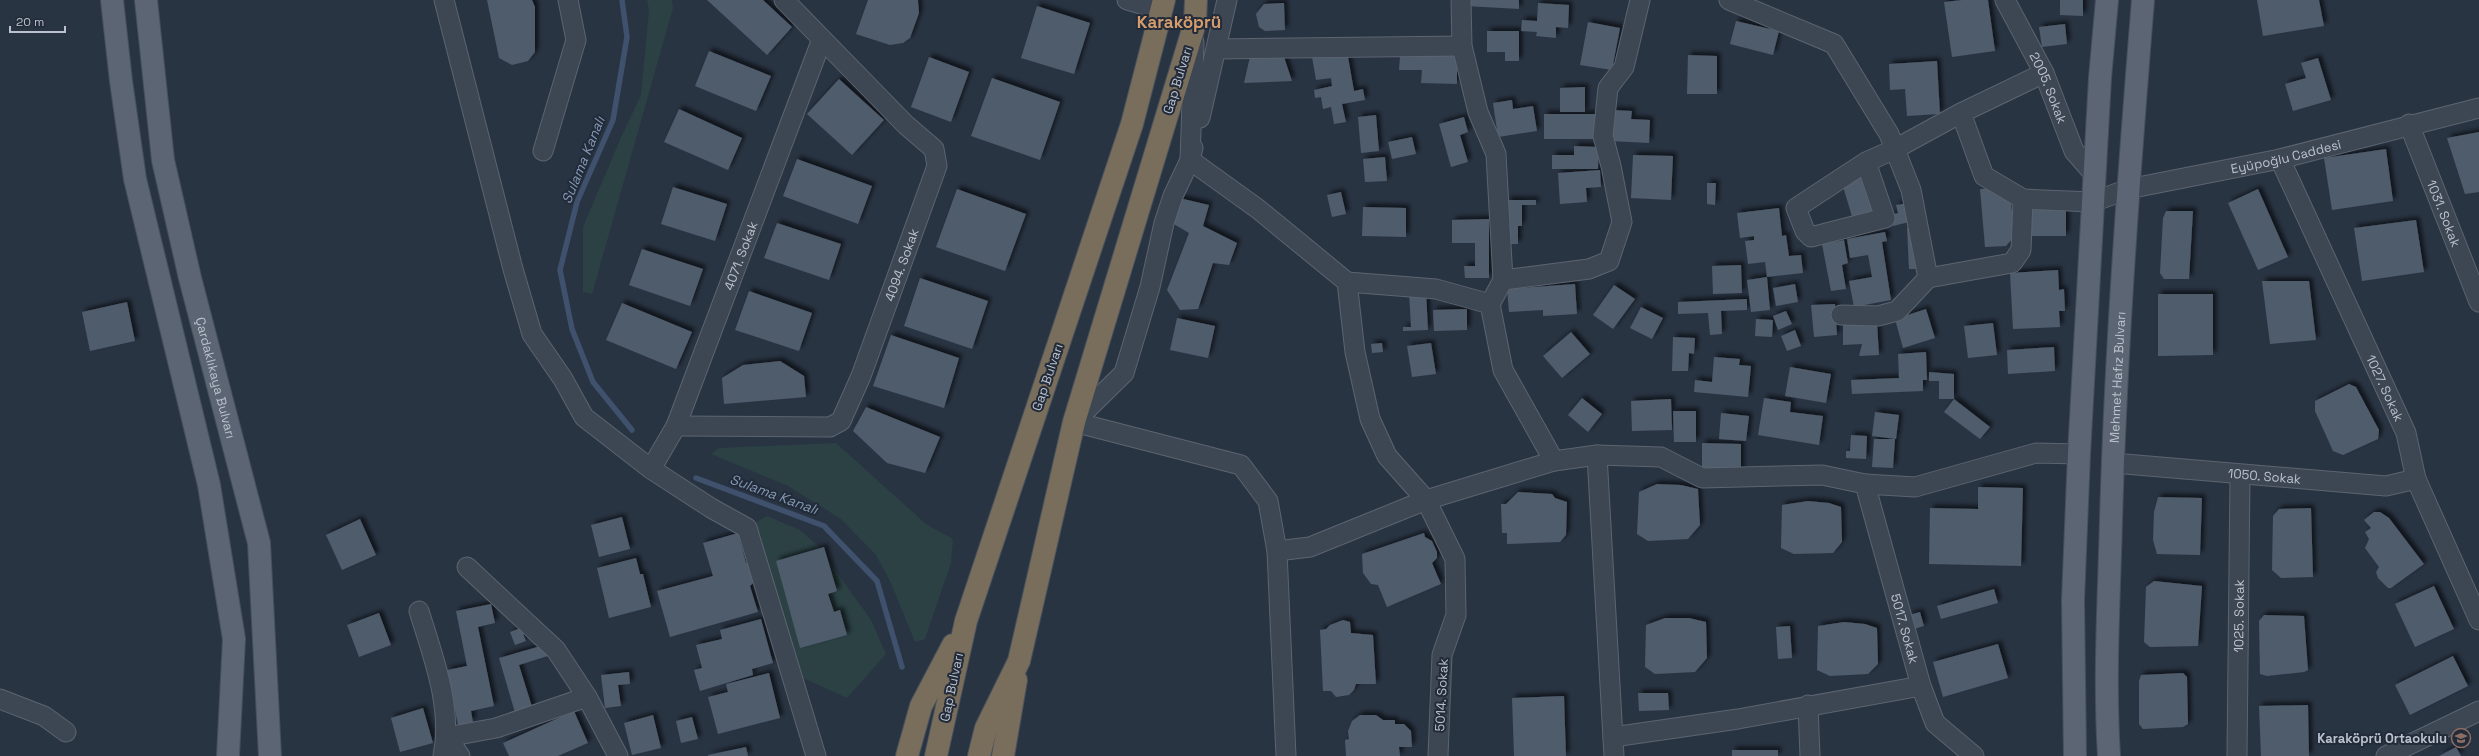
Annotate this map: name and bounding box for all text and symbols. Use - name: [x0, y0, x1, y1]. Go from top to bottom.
- scale bar: [10, 8, 65, 34]
- district label: Karaköprü: [1137, 11, 1221, 33]
- text: 20 m: [16, 14, 44, 30]
- street label: Gap Bulvarı: [1159, 44, 1196, 116]
- street label: 2005. Sokak: [2025, 49, 2071, 126]
- water label: Sulama Kanalı: [557, 113, 609, 206]
- street label: Eyüpoğlu Caddesi: [2229, 136, 2343, 178]
- street label: 1031. Sokak: [2423, 178, 2464, 249]
- street label: 4071. Sokak: [720, 219, 762, 293]
- street label: 4094. Sokak: [881, 226, 923, 304]
- street label: Mehmet Hafız Bulvarı: [2106, 311, 2129, 443]
- street label: Çardaklıkaya Bulvarı: [192, 315, 239, 440]
- street label: Gap Bulvarı: [1028, 341, 1067, 413]
- street label: 1027. Sokak: [2362, 352, 2408, 424]
- street label: 1050. Sokak: [2227, 465, 2302, 488]
- water label: Sulama Kanalı: [728, 470, 821, 518]
- street label: 1025. Sokak: [2230, 579, 2248, 653]
- street label: 5017. Sokak: [1887, 592, 1922, 665]
- street label: Gap Bulvarı: [936, 651, 967, 723]
- street label: 5014. Sokak: [1431, 658, 1452, 732]
- school or university icon: Karaköprü Ortaokulu: [2450, 727, 2472, 749]
- place label: Karaköprü Ortaokulu: [2317, 730, 2447, 747]

